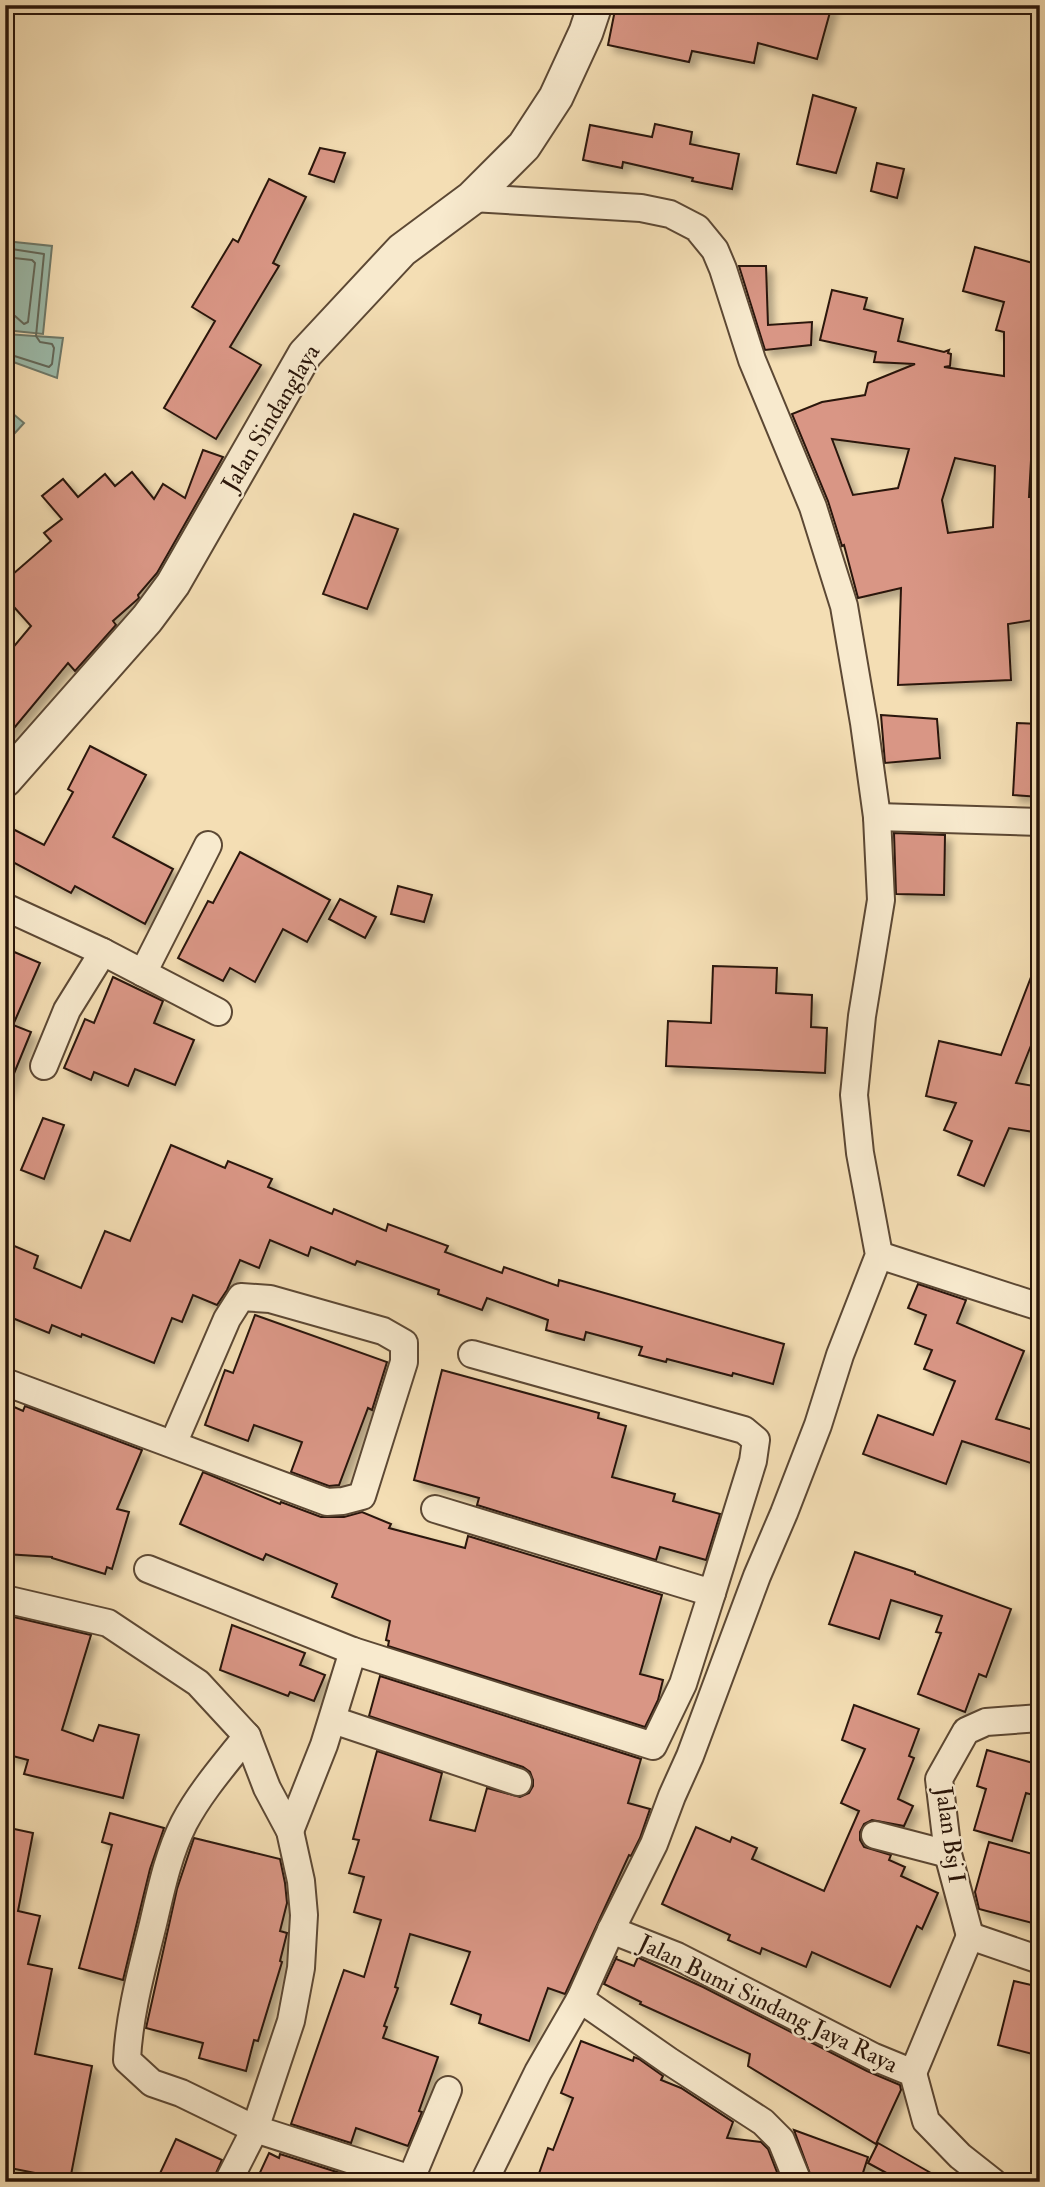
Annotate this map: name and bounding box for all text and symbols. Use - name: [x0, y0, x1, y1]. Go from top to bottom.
- street label: Jalan Sindanglaya: [214, 338, 328, 498]
- street label: Jalan Bsj I: [928, 1784, 972, 1885]
- street label: Jalan Bumi Sindang Jaya Raya: [632, 1927, 904, 2081]

